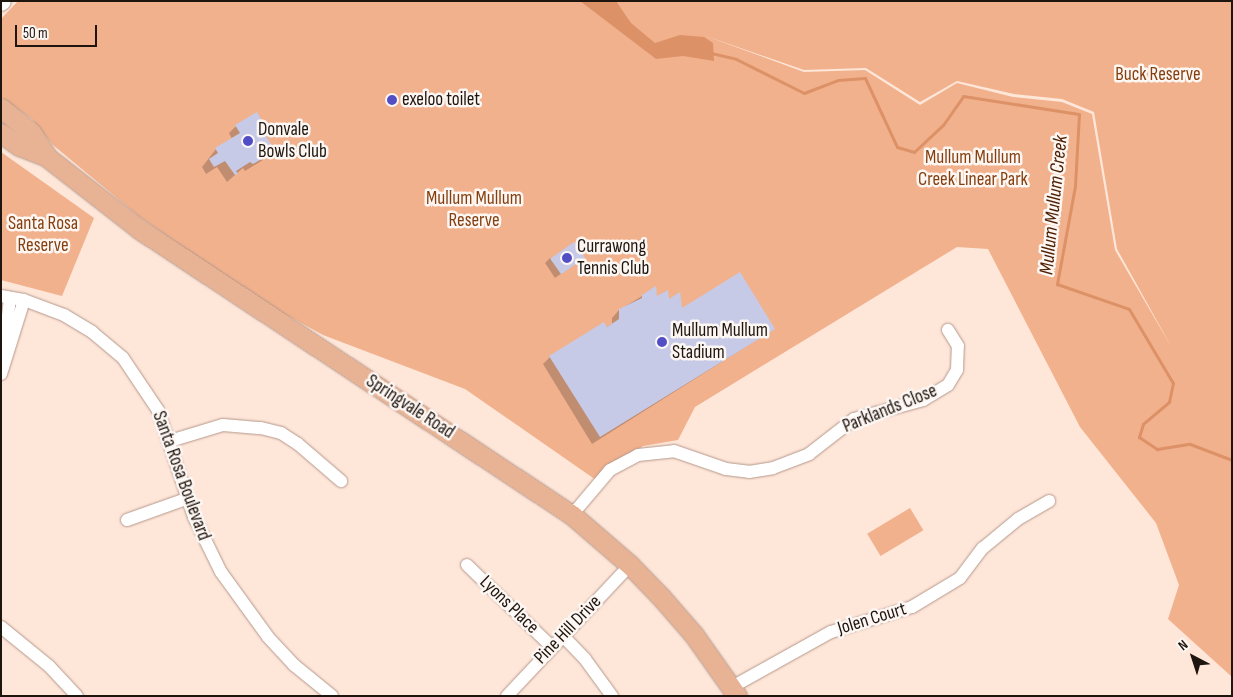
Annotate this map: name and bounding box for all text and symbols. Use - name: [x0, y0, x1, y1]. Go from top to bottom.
- scale bar: [18, 15, 100, 47]
- text: 50 m: [23, 24, 48, 43]
- park label: Buck Reserve: [1115, 64, 1201, 86]
- place label: exeloo toilet: [402, 89, 480, 111]
- marker: exeloo toilet: [386, 94, 398, 106]
- place label: Donvale Bowls Club: [258, 119, 327, 163]
- water label: Mullum Mullum Creek: [1035, 134, 1073, 276]
- marker: Donvale Bowls Club: [242, 135, 254, 147]
- park label: Mullum Mullum Creek Linear Park: [918, 147, 1028, 191]
- park label: Mullum Mullum Reserve: [426, 188, 522, 232]
- park label: Santa Rosa Reserve: [8, 213, 78, 257]
- place label: Currawong Tennis Club: [577, 236, 649, 280]
- marker: Currawong Tennis Club: [561, 252, 573, 264]
- place label: Mullum Mullum Stadium: [672, 320, 768, 364]
- marker: Mullum Mullum Stadium: [656, 336, 668, 348]
- street label: Springvale Road: [362, 370, 458, 444]
- street label: Parklands Close: [840, 380, 940, 438]
- street label: Santa Rosa Boulevard: [147, 408, 215, 544]
- street label: Lyons Place: [475, 571, 543, 639]
- street label: Pine Hill Drive: [530, 591, 606, 669]
- street label: Jolen Court: [835, 598, 909, 640]
- north arrow: [1168, 632, 1218, 682]
- text: N: [1175, 636, 1191, 654]

